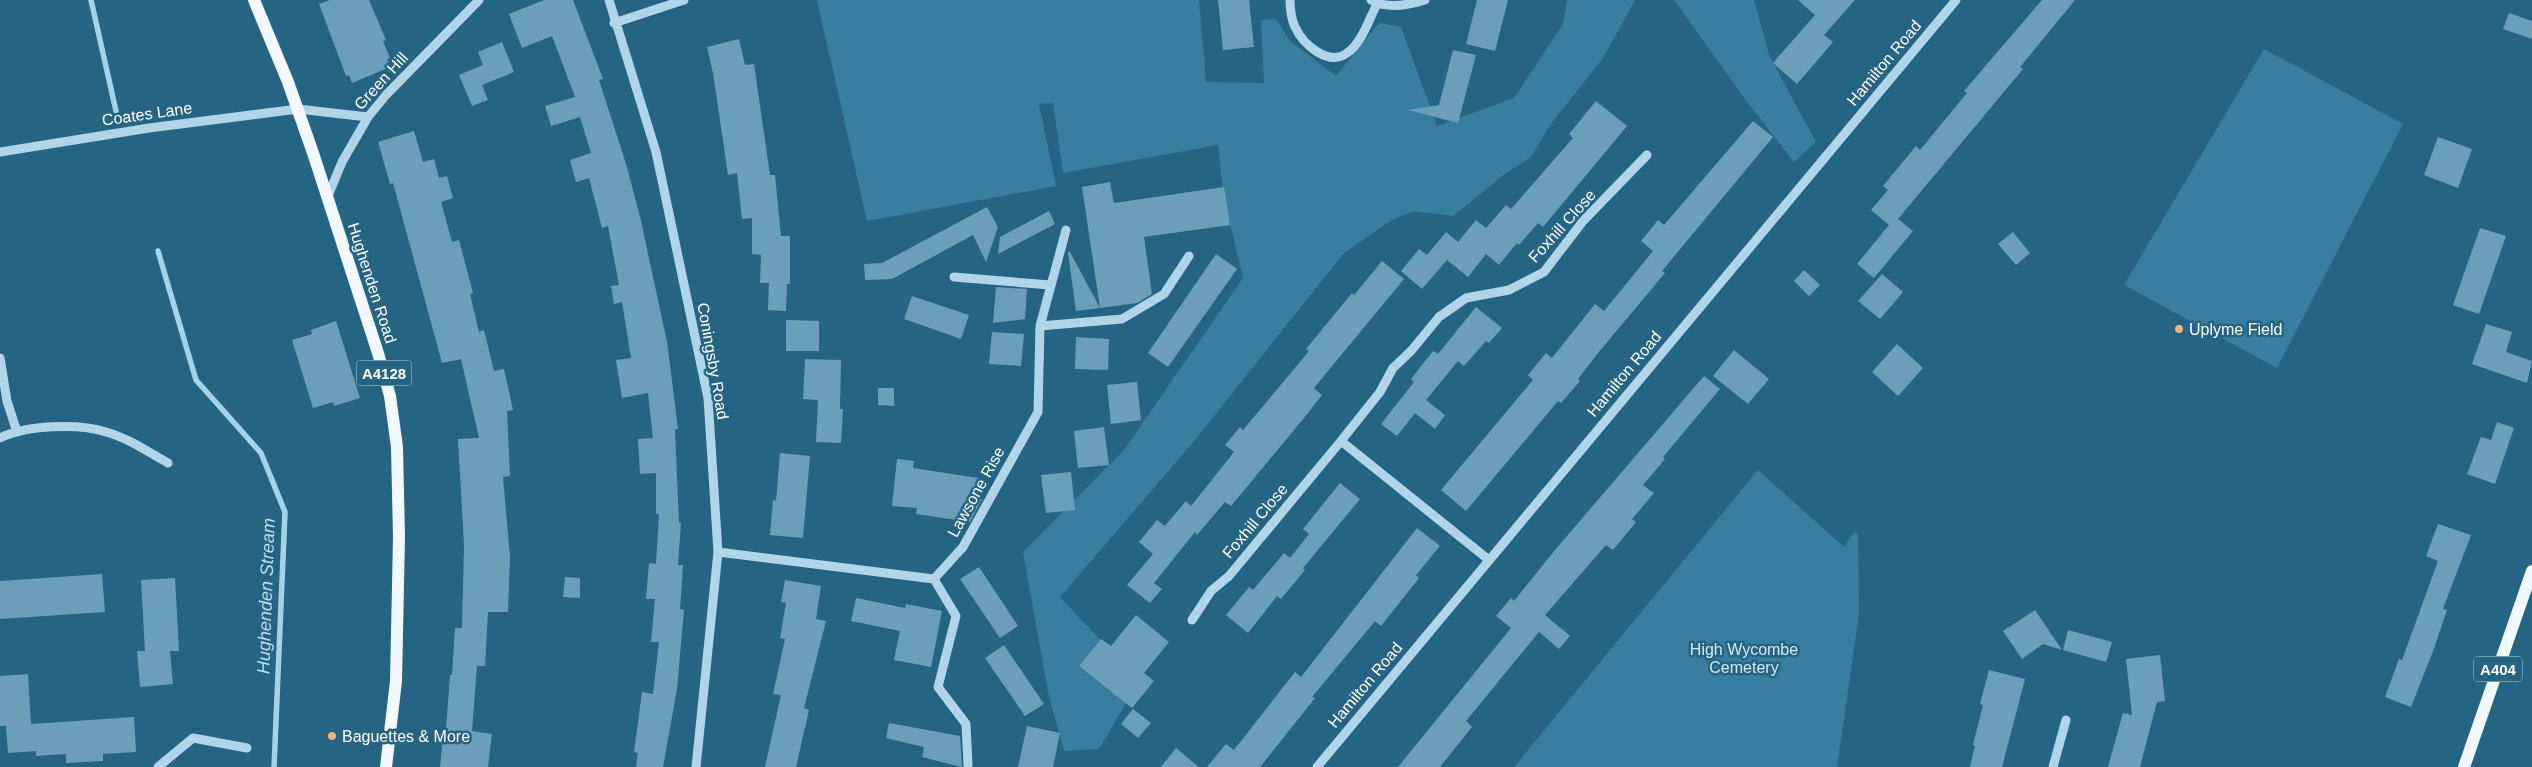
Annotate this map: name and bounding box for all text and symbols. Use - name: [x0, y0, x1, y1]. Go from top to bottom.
- street label: Hamilton Road: [1843, 17, 1925, 109]
- street label: Green Hill: [351, 49, 411, 113]
- street label: Coates Lane: [101, 99, 193, 129]
- street label: Foxhill Close: [1525, 186, 1599, 266]
- street label: Hughenden Road: [345, 221, 399, 345]
- street label: Coningsby Road: [694, 301, 732, 421]
- place label: Uplyme Field: [2189, 321, 2282, 338]
- marker: Uplyme Field: [2173, 323, 2185, 335]
- street label: Hamilton Road: [1583, 328, 1665, 420]
- road number: A4128: [356, 360, 412, 386]
- street label: Lawsone Rise: [944, 444, 1008, 540]
- street label: Foxhill Close: [1219, 480, 1291, 562]
- water label: Hughenden Stream: [253, 518, 279, 674]
- street label: Hamilton Road: [1324, 639, 1406, 731]
- park label: High Wycombe Cemetery: [1690, 641, 1798, 676]
- road number: A404: [2474, 656, 2522, 682]
- place label: Baguettes & More: [342, 728, 470, 745]
- marker: Baguettes & More: [326, 730, 338, 742]

